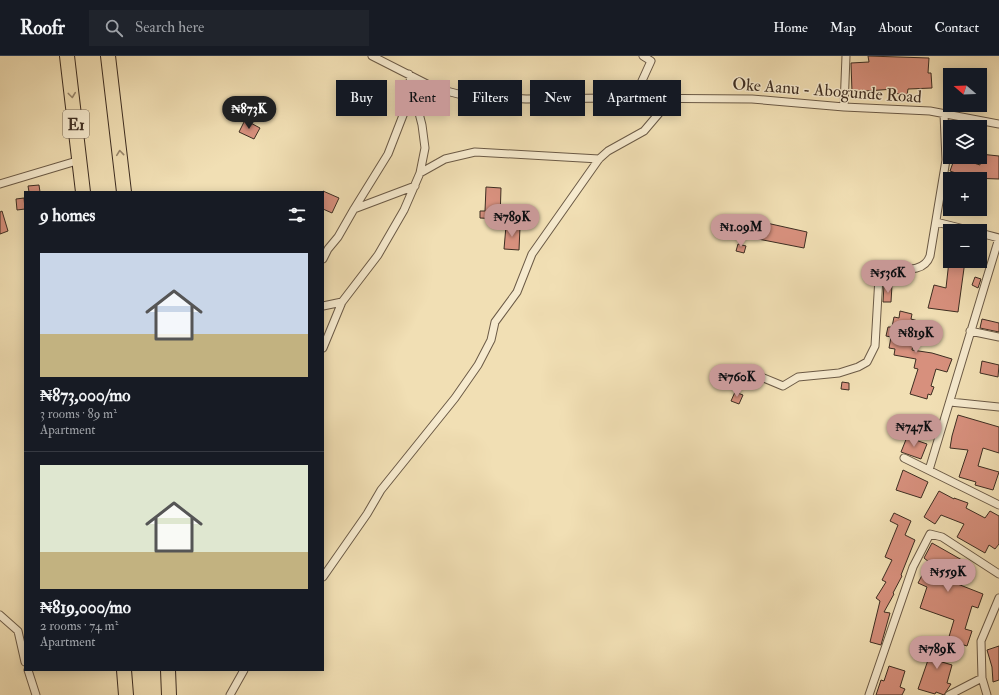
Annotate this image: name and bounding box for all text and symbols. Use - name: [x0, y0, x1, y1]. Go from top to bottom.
- search box: [89, 10, 369, 46]
- text: Roofr: [20, 16, 65, 40]
- icon: search: [103, 17, 125, 39]
- text: Search here: [135, 18, 204, 37]
- text: Home: [773, 19, 808, 36]
- text: Map: [830, 19, 856, 36]
- text: About: [878, 19, 912, 36]
- text: Contact: [934, 19, 979, 36]
- north arrow: [943, 68, 987, 112]
- map controls: [943, 68, 987, 268]
- street label: Oke Aanu - Abogunde Road: [732, 73, 923, 108]
- chip: Buy: [336, 80, 387, 116]
- chip: Rent: [395, 80, 450, 116]
- chip: Filters: [458, 80, 522, 116]
- chip: New: [530, 80, 585, 116]
- chip: Apartment: [593, 80, 681, 116]
- one-way arrow: [67, 92, 76, 98]
- pin: ₦873K: [221, 96, 277, 130]
- text: ₦873K: [231, 101, 267, 117]
- road number: E1: [63, 110, 89, 138]
- button: layers: [943, 120, 987, 164]
- one-way arrow: [116, 150, 125, 156]
- button: +: [943, 172, 987, 216]
- icon: filters: [286, 204, 308, 226]
- pin: ₦789K: [484, 204, 540, 238]
- text: 9 homes: [40, 205, 95, 226]
- text: ₦789K: [493, 209, 531, 225]
- pin: ₦1.09M: [708, 214, 774, 248]
- text: ₦1.09M: [720, 219, 762, 235]
- button: −: [943, 224, 987, 268]
- pin: ₦536K: [860, 260, 916, 294]
- text: ₦536K: [870, 265, 906, 281]
- icon: home: [138, 279, 210, 351]
- pin: ₦819K: [888, 320, 944, 354]
- text: ₦819K: [898, 325, 934, 341]
- pin: ₦760K: [709, 364, 765, 398]
- text: ₦760K: [718, 369, 756, 385]
- text: ₦873,000/mo: [40, 385, 131, 406]
- text: 3 rooms · 89 m²: [40, 406, 117, 422]
- pin: ₦747K: [886, 414, 942, 448]
- text: ₦747K: [896, 419, 932, 435]
- text: Apartment: [40, 422, 96, 438]
- icon: home: [138, 491, 210, 563]
- pin: ₦559K: [920, 559, 976, 593]
- text: ₦559K: [930, 564, 966, 580]
- text: ₦819,000/mo: [40, 597, 131, 618]
- text: 2 rooms · 74 m²: [40, 618, 118, 634]
- text: Apartment: [40, 634, 96, 650]
- pin: ₦789K: [909, 636, 965, 670]
- text: ₦789K: [918, 641, 956, 657]

